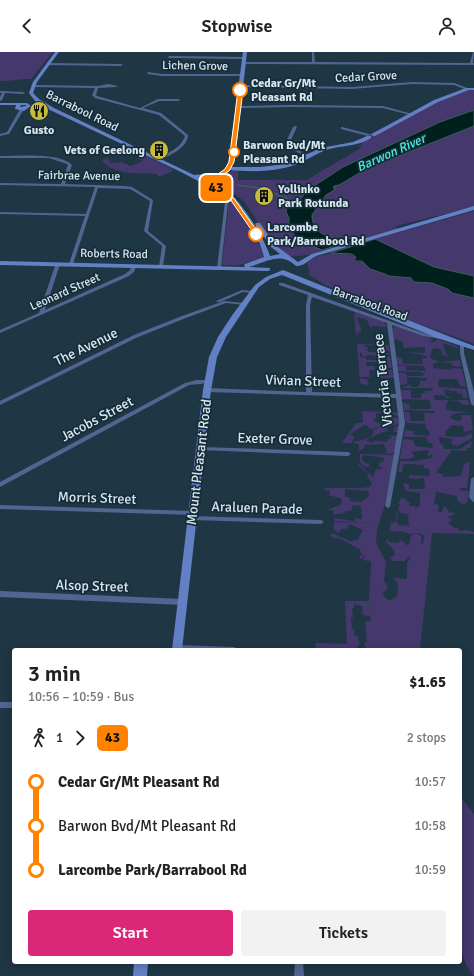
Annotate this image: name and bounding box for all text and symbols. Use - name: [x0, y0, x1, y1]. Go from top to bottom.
- icon: back: [16, 15, 38, 37]
- text: Stopwise: [201, 15, 273, 37]
- icon: person: [436, 15, 458, 37]
- street label: Lichen Grove: [162, 58, 228, 74]
- street label: Cedar Grove: [335, 68, 397, 86]
- place label: Cedar Gr/Mt Pleasant Rd: [251, 76, 316, 105]
- marker: Cedar Gr/Mt Pleasant Rd: [232, 82, 248, 98]
- street label: Barrabool Road: [43, 87, 121, 135]
- restaurant icon: Gusto: [28, 100, 50, 122]
- place label: Gusto: [24, 123, 54, 138]
- water label: Barwon River: [354, 130, 430, 175]
- place label: Barwon Bvd/Mt Pleasant Rd: [243, 138, 326, 167]
- building icon: Vets of Geelong: [148, 139, 170, 161]
- place label: Vets of Geelong: [64, 143, 146, 158]
- marker: Barwon Bvd/Mt Pleasant Rd: [228, 146, 240, 158]
- street label: Fairbrae Avenue: [38, 168, 120, 184]
- line badge: 43: [198, 175, 234, 201]
- text: 43: [208, 179, 224, 196]
- place label: Yollinko Park Rotunda: [277, 182, 348, 211]
- building icon: Yollinko Park Rotunda: [253, 185, 275, 207]
- place label: Larcombe Park/Barrabool Rd: [267, 220, 365, 249]
- marker: Larcombe Park/Barrabool Rd: [248, 226, 264, 242]
- street label: Roberts Road: [80, 246, 148, 262]
- street label: Leonard Street: [28, 270, 102, 314]
- street label: Barrabool Road: [330, 283, 410, 325]
- street label: The Avenue: [52, 324, 120, 370]
- street label: Victoria Terrace: [370, 333, 396, 427]
- street label: Vivian Street: [265, 371, 341, 391]
- street label: Jacobs Street: [58, 393, 136, 445]
- street label: Mount Pleasant Road: [183, 398, 215, 526]
- street label: Exeter Grove: [237, 429, 313, 449]
- street label: Morris Street: [57, 488, 137, 508]
- street label: Araluen Parade: [211, 498, 303, 518]
- street label: Alsop Street: [55, 576, 129, 596]
- text: 3 min: [28, 660, 81, 687]
- text: $1.65: [409, 673, 446, 691]
- text: 10:56 – 10:59 · Bus: [28, 689, 134, 705]
- icon: walk: [28, 727, 50, 749]
- icon: forward: [69, 727, 91, 749]
- text: 43: [105, 729, 120, 746]
- text: 1: [56, 730, 63, 746]
- text: 2 stops: [407, 730, 446, 746]
- text: Cedar Gr/Mt Pleasant Rd: [58, 773, 220, 791]
- text: 10:57: [414, 774, 446, 790]
- text: Barwon Bvd/Mt Pleasant Rd: [58, 817, 236, 835]
- text: 10:58: [414, 818, 446, 834]
- text: Larcombe Park/Barrabool Rd: [58, 861, 247, 879]
- text: 10:59: [414, 862, 446, 878]
- button: Start: [28, 910, 233, 956]
- button: Tickets: [241, 910, 446, 956]

